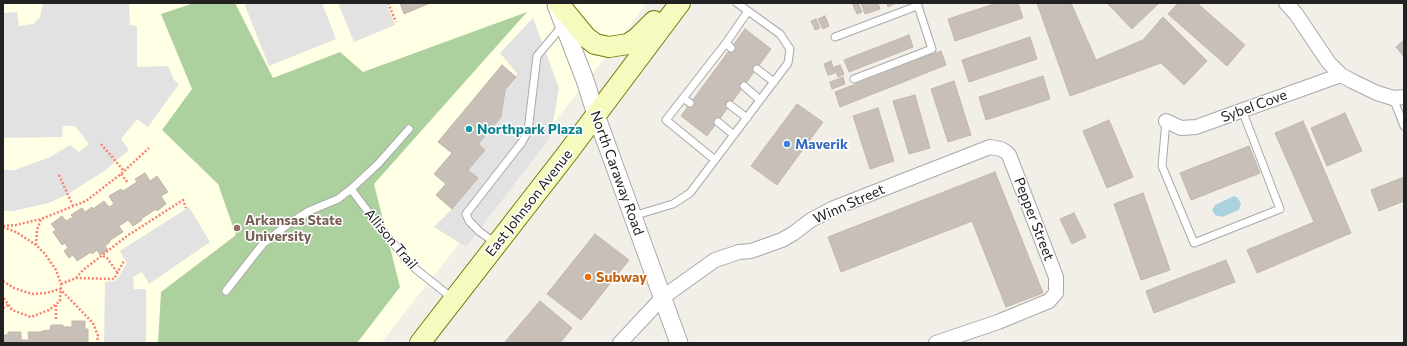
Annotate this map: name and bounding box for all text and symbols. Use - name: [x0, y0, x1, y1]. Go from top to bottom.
- street label: Sybel Cove: [1219, 86, 1289, 126]
- street label: North Caraway Road: [587, 108, 647, 238]
- place label: Northpark Plaza: [477, 121, 583, 137]
- marker: Northpark Plaza: [464, 124, 474, 134]
- place label: Maverik: [795, 136, 848, 152]
- marker: Maverik: [782, 139, 792, 149]
- street label: East Johnson Avenue: [482, 146, 576, 260]
- street label: Pepper Street: [1010, 175, 1058, 263]
- street label: Winn Street: [811, 181, 887, 227]
- street label: Allison Trail: [361, 205, 421, 273]
- place label: Arkansas State University: [245, 212, 342, 244]
- marker: Arkansas State University: [232, 223, 242, 233]
- place label: Subway: [596, 269, 647, 285]
- marker: Subway: [583, 272, 593, 282]

